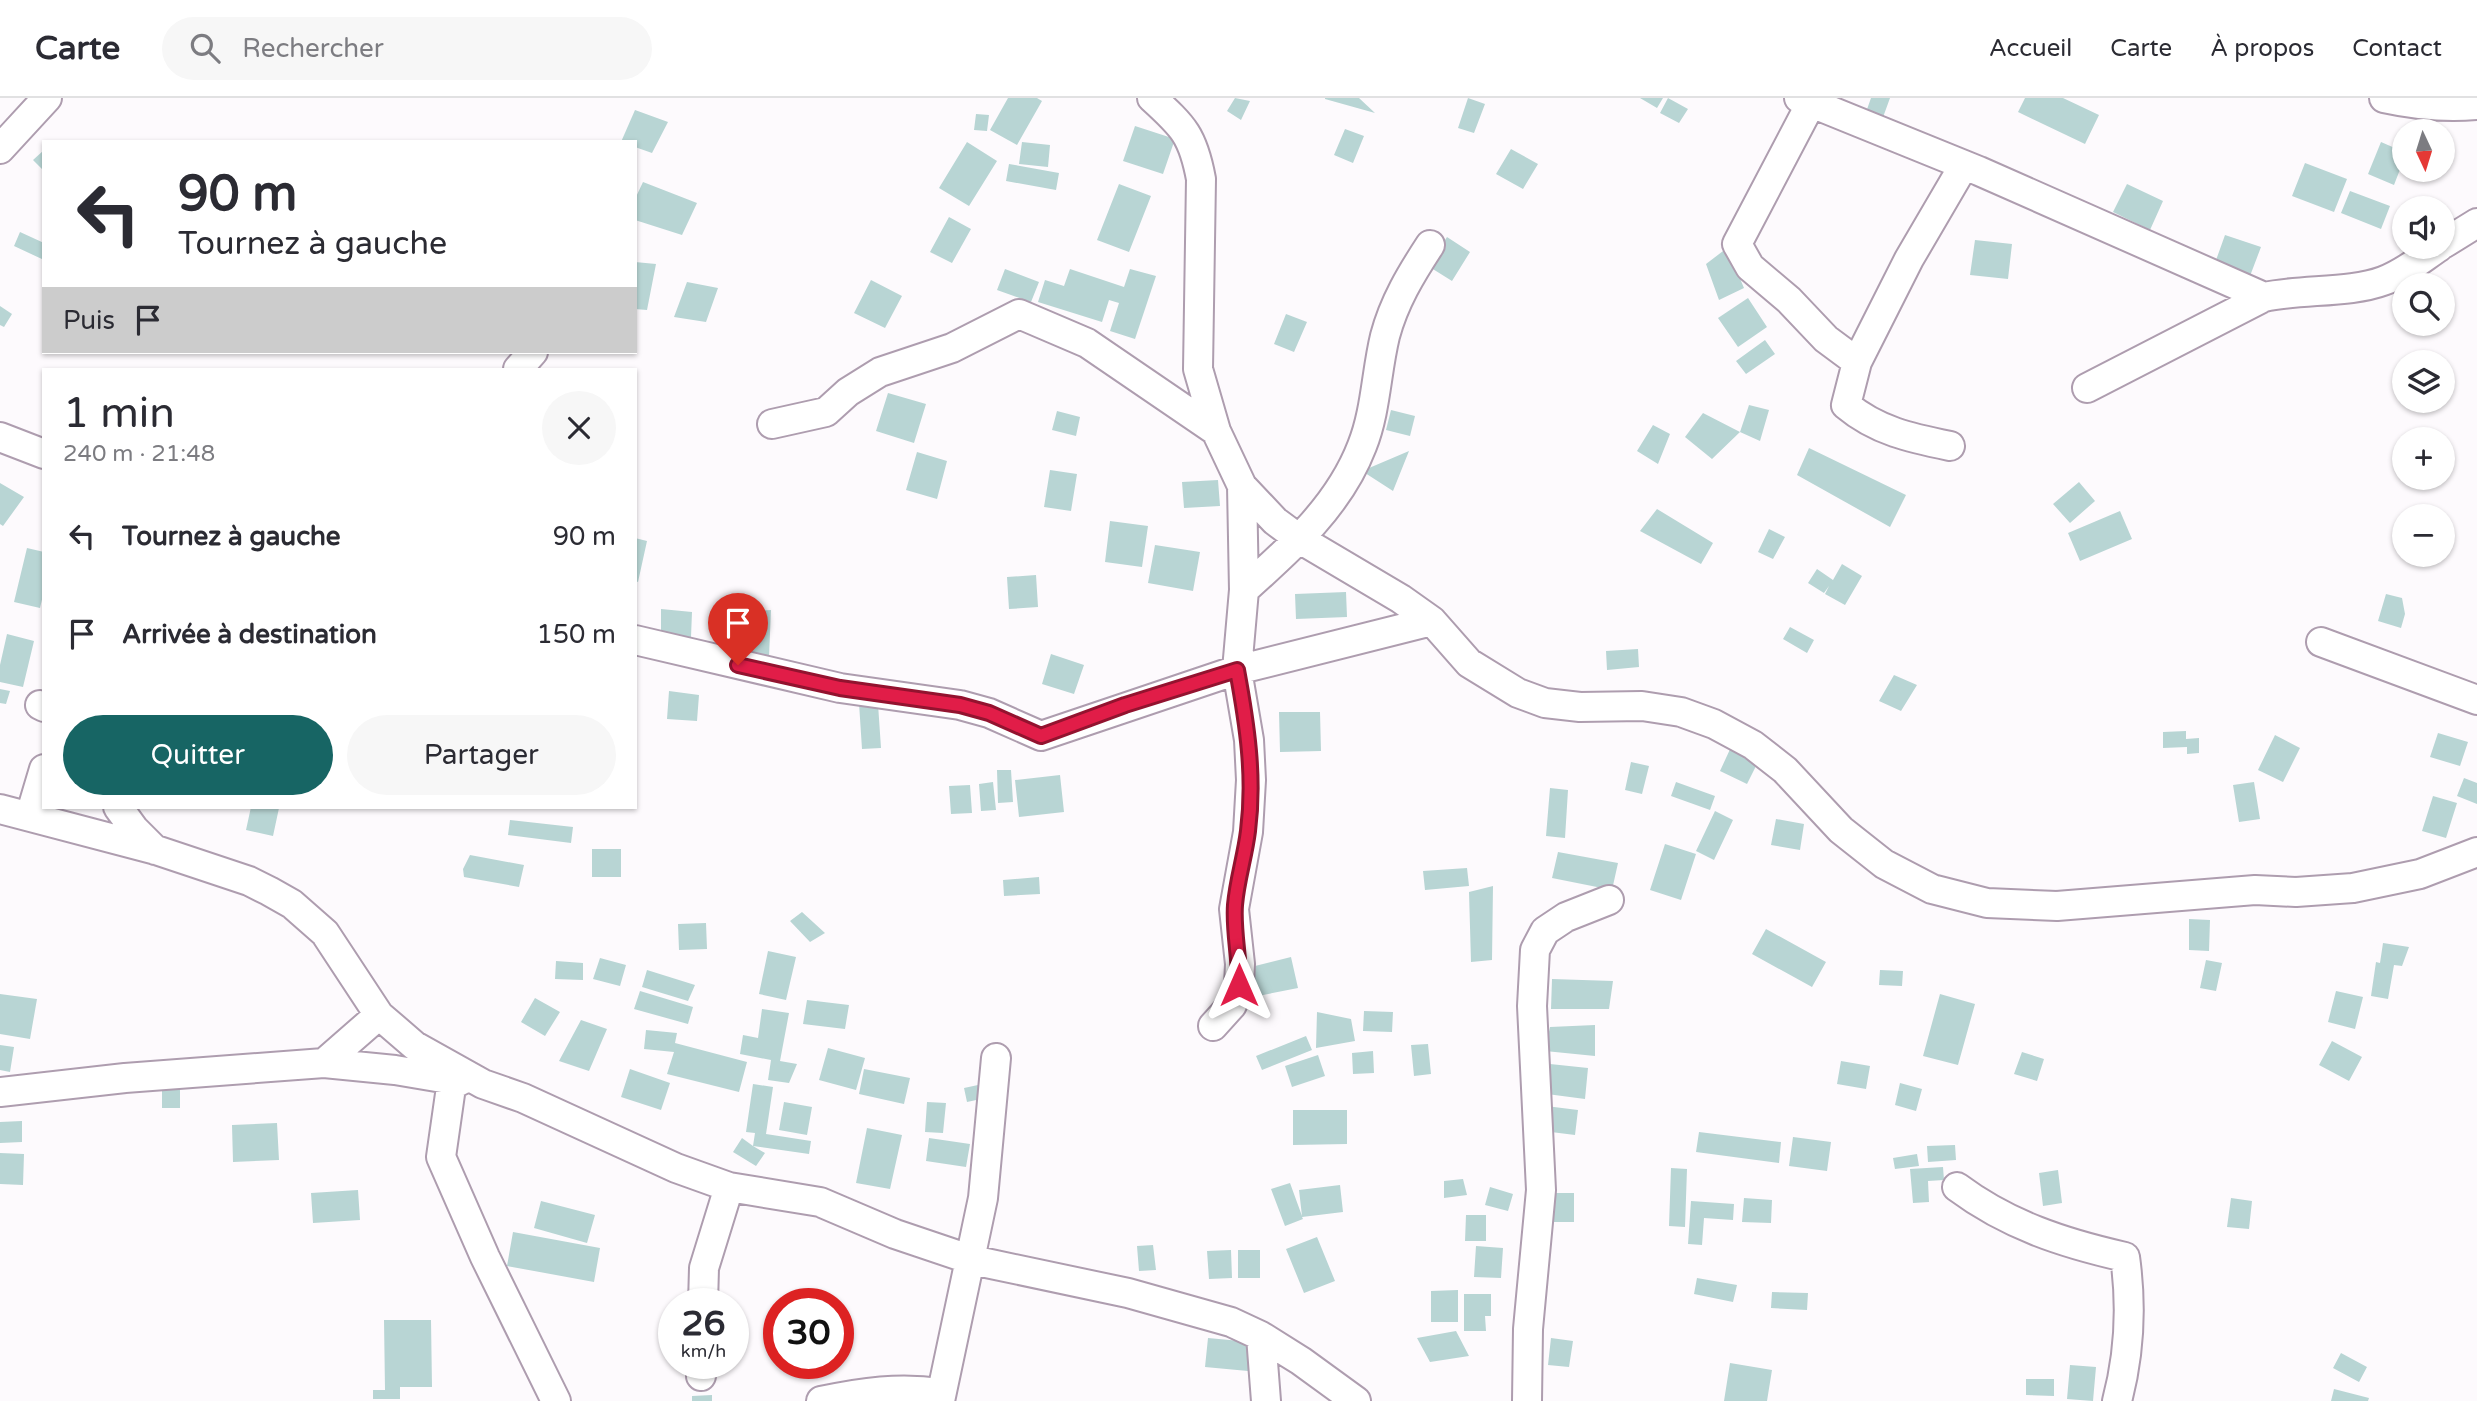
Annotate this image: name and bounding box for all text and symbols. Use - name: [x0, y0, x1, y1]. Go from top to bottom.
- search box: [162, 17, 652, 80]
- text: Carte: [35, 29, 120, 68]
- icon: search: [186, 29, 224, 67]
- text: Rechercher: [242, 33, 384, 64]
- text: Accueil: [1989, 34, 2072, 63]
- text: Carte: [2110, 34, 2172, 63]
- text: À propos: [2210, 34, 2314, 63]
- text: Contact: [2352, 34, 2442, 63]
- north arrow: [2392, 119, 2455, 182]
- map controls: [2392, 119, 2455, 567]
- text: 90 m: [178, 165, 297, 224]
- icon: left: [63, 168, 154, 259]
- button: sound: [2392, 196, 2455, 259]
- text: Tournez à gauche: [178, 225, 447, 263]
- button: search: [2392, 273, 2455, 336]
- icon: arrive: [129, 301, 167, 339]
- text: Puis: [63, 305, 115, 336]
- button: layers: [2392, 350, 2455, 413]
- text: 1 min: [63, 388, 175, 439]
- button: close: [542, 391, 616, 465]
- button: +: [2392, 427, 2455, 490]
- text: 240 m · 21:48: [63, 440, 215, 468]
- button: −: [2392, 504, 2455, 567]
- icon: left: [63, 517, 101, 555]
- text: Tournez à gauche: [122, 521, 341, 552]
- text: 90 m: [553, 521, 616, 552]
- pin: [708, 593, 768, 665]
- icon: arrive: [719, 604, 757, 642]
- icon: arrive: [63, 615, 101, 653]
- text: Arrivée à destination: [122, 619, 377, 650]
- text: 150 m: [536, 619, 616, 650]
- button: Quitter: [63, 715, 333, 795]
- button: Partager: [347, 715, 616, 795]
- position arrow: [1202, 948, 1276, 1022]
- speed limit sign: 30: [763, 1288, 854, 1379]
- text: 26: [682, 1303, 725, 1345]
- text: km/h: [681, 1340, 726, 1362]

